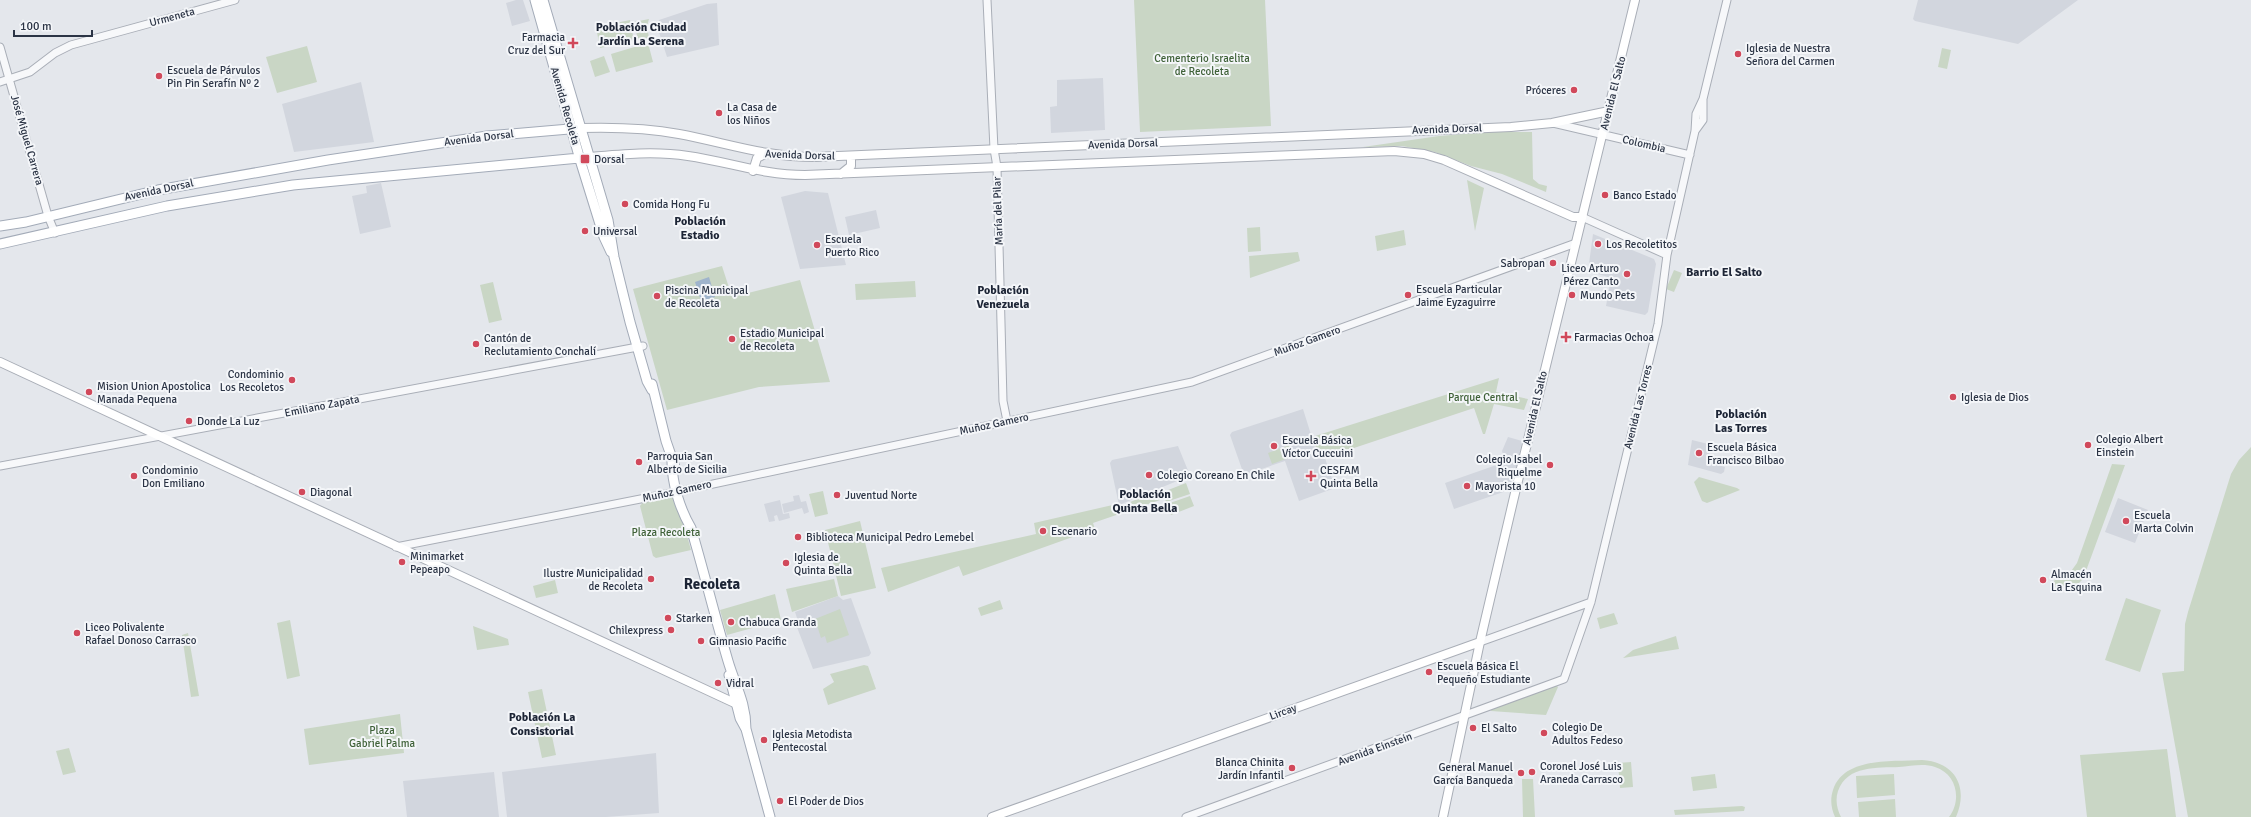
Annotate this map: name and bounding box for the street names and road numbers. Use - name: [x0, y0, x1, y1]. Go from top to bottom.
- street label: Urmeneta: [148, 5, 197, 29]
- street label: Avenida El Salto: [1598, 54, 1629, 131]
- street label: Avenida Recoleta: [548, 65, 582, 147]
- street label: José Miguel Carrera: [8, 93, 46, 187]
- street label: Avenida Dorsal: [1412, 121, 1482, 137]
- street label: Avenida Dorsal: [443, 127, 515, 149]
- street label: Colombia: [1621, 133, 1667, 155]
- street label: Avenida Dorsal: [1088, 136, 1158, 152]
- street label: Avenida Dorsal: [765, 147, 835, 163]
- street label: Avenida Dorsal: [123, 176, 195, 204]
- street label: María del Pilar: [990, 176, 1006, 246]
- street label: Muñoz Gamero: [1272, 323, 1342, 359]
- street label: Avenida Las Torres: [1621, 363, 1655, 451]
- street label: Avenida El Salto: [1520, 369, 1550, 446]
- street label: Emiliano Zapata: [283, 392, 361, 420]
- street label: Muñoz Gamero: [958, 410, 1030, 438]
- street label: Muñoz Gamero: [641, 477, 713, 505]
- street label: Lircay: [1268, 701, 1299, 723]
- street label: Avenida Einstein: [1336, 730, 1414, 768]

